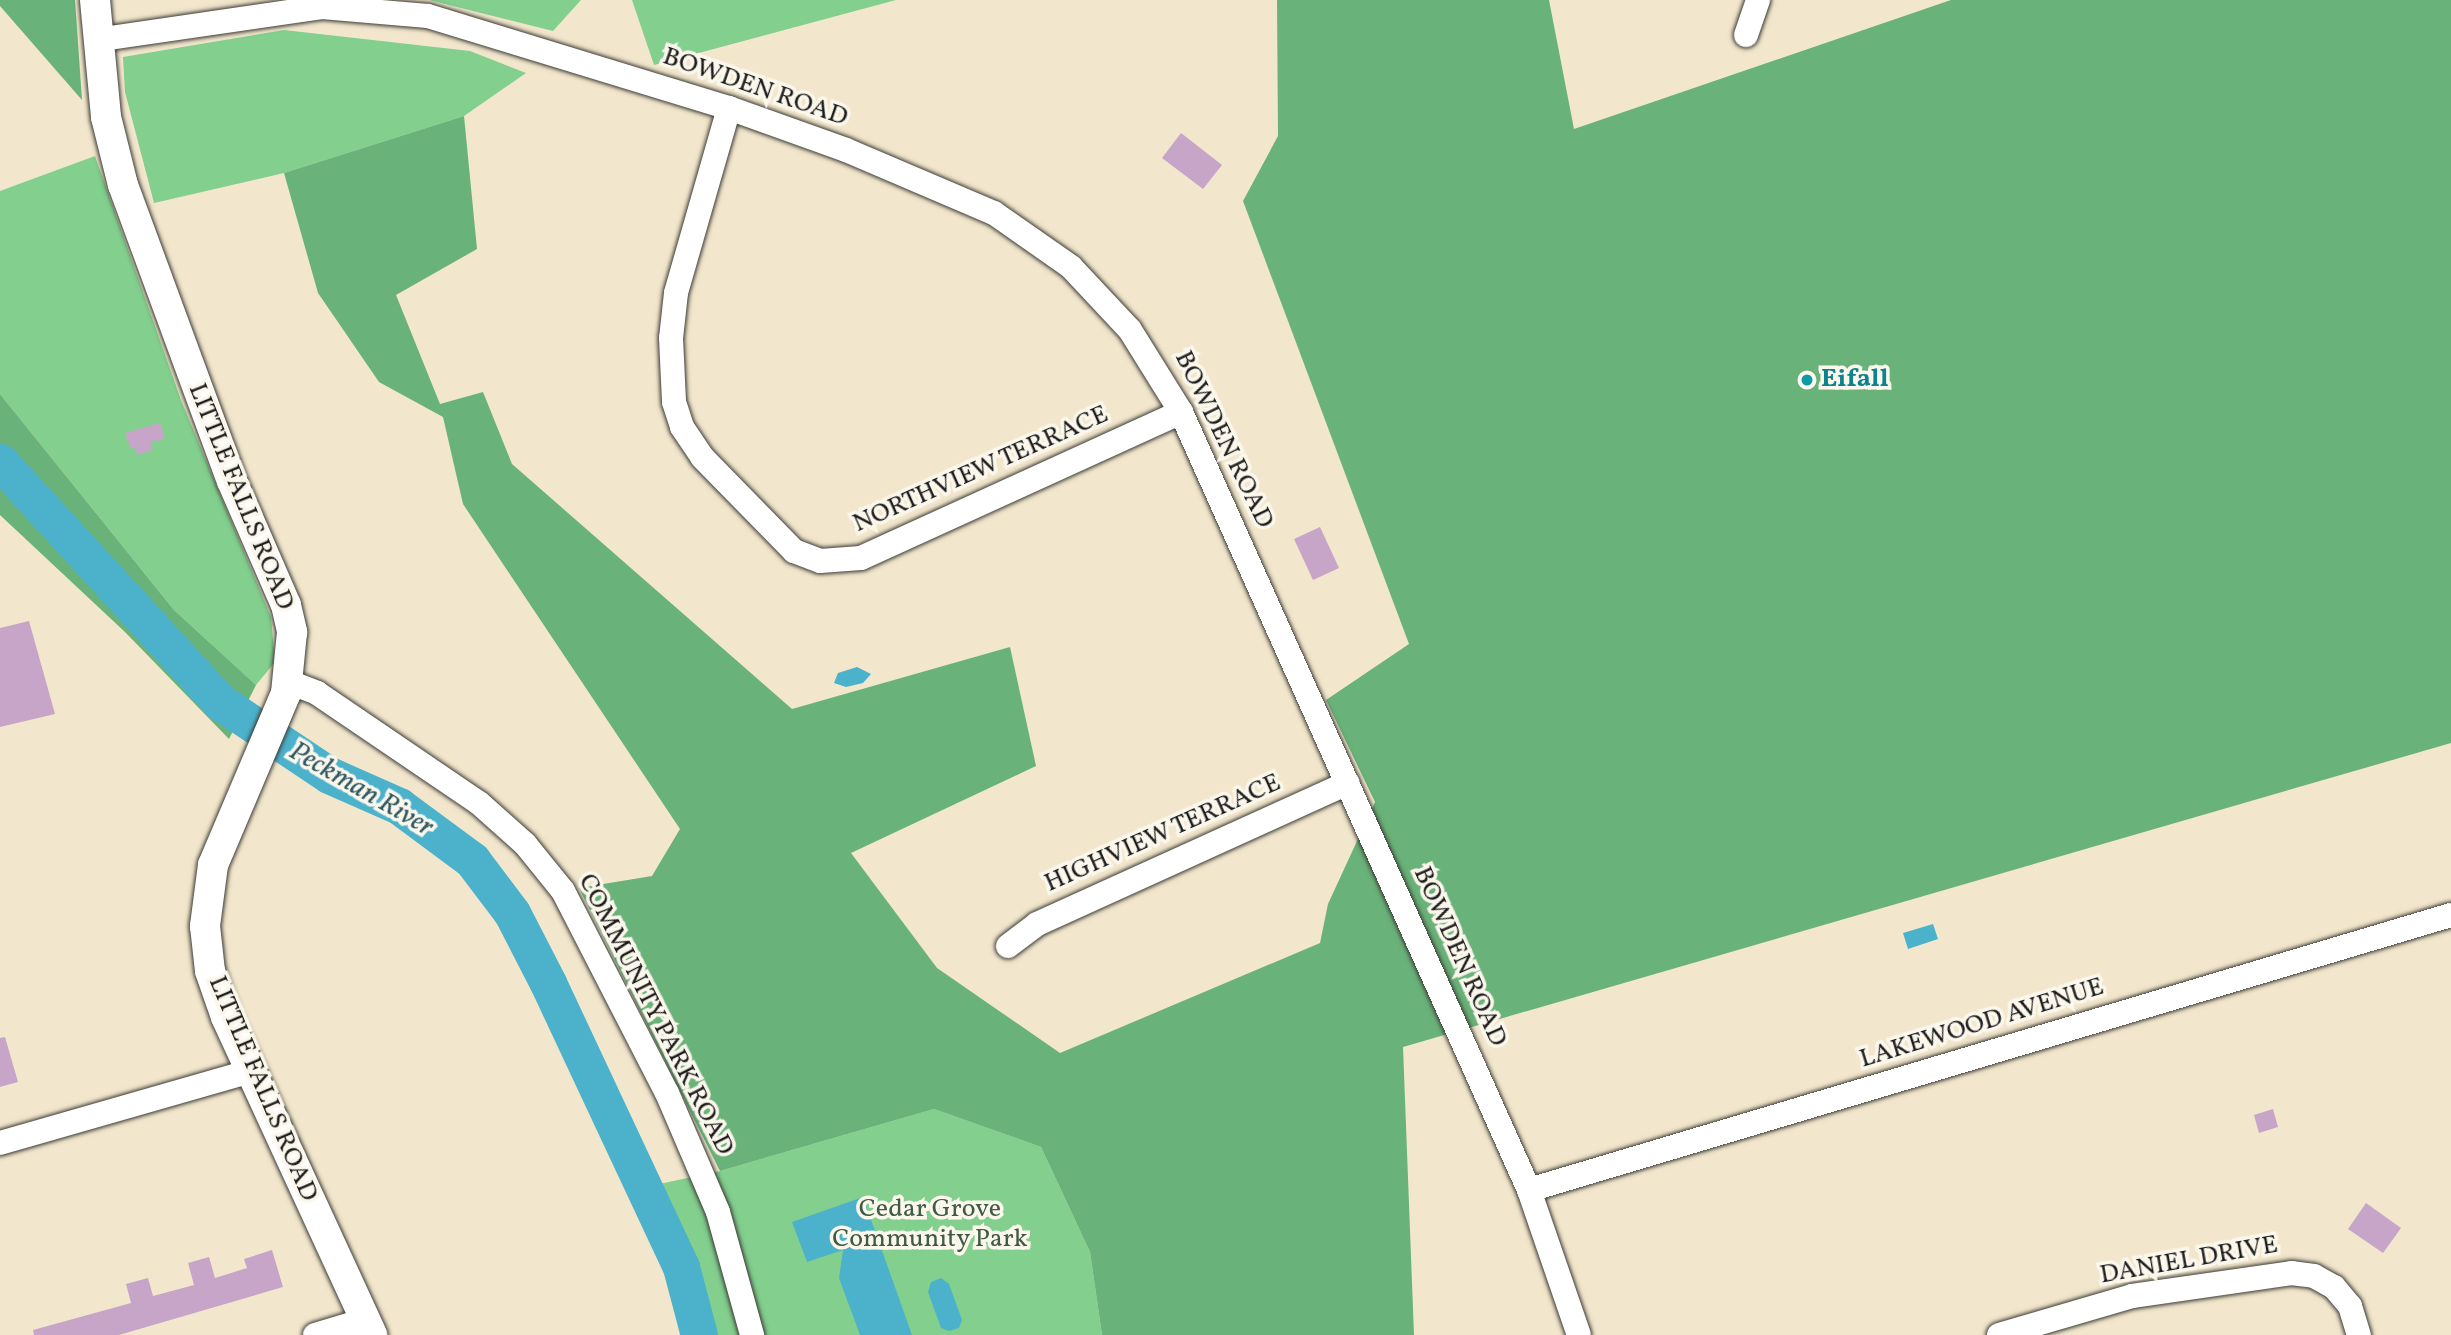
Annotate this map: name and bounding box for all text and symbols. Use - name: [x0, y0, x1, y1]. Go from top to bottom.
- street label: BOWDEN ROAD: [658, 42, 852, 134]
- street label: BOWDEN ROAD: [1167, 346, 1279, 534]
- place label: Eifall: [1821, 364, 1889, 396]
- marker: Eifall: [1799, 372, 1815, 388]
- street label: LITTLE FALLS ROAD: [180, 379, 300, 615]
- street label: NORTHVIEW TERRACE: [848, 399, 1114, 541]
- water label: Peckman River: [283, 735, 439, 845]
- street label: HIGHVIEW TERRACE: [1039, 768, 1287, 900]
- street label: BOWDEN ROAD: [1405, 862, 1513, 1052]
- street label: COMMUNITY PARK ROAD: [570, 869, 740, 1161]
- street label: LITTLE FALLS ROAD: [200, 972, 324, 1206]
- street label: LAKEWOOD AVENUE: [1856, 972, 2108, 1076]
- park label: Cedar Grove Community Park: [832, 1194, 1028, 1256]
- street label: DANIEL DRIVE: [2098, 1230, 2280, 1292]

